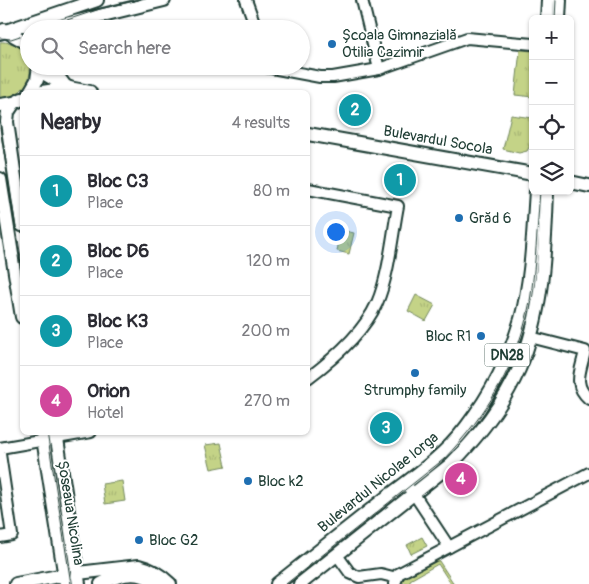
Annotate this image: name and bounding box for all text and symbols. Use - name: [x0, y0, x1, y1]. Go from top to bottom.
- map controls: [529, 15, 574, 195]
- button: +: [529, 15, 574, 60]
- search box: [20, 20, 310, 75]
- place label: Școala Gimnazială Otilia Cazimir: [342, 26, 457, 62]
- icon: search: [38, 34, 66, 62]
- text: Search here: [78, 36, 171, 60]
- marker: Școala Gimnazială Otilia Cazimir: [326, 38, 338, 50]
- button: −: [529, 60, 574, 105]
- pin: 2: [339, 91, 371, 129]
- button: locate: [529, 105, 574, 150]
- text: Nearby: [40, 109, 101, 136]
- text: 4 results: [232, 113, 290, 133]
- street label: Bulevardul Socola: [382, 122, 494, 159]
- button: layers: [529, 150, 574, 195]
- pin: 1: [384, 161, 416, 199]
- text: Bloc C3: [87, 169, 149, 193]
- text: 1: [53, 181, 59, 201]
- text: 80 m: [253, 181, 290, 201]
- text: Place: [87, 193, 123, 213]
- place label: Grăd 6: [469, 209, 511, 228]
- marker: Grăd 6: [453, 212, 465, 224]
- your location: [323, 219, 349, 245]
- text: Bloc D6: [87, 239, 149, 263]
- text: 2: [52, 251, 60, 271]
- text: 120 m: [246, 251, 290, 271]
- text: Place: [87, 263, 123, 283]
- text: Bloc K3: [87, 309, 148, 333]
- text: 3: [52, 321, 60, 341]
- text: 200 m: [242, 321, 290, 341]
- place label: Bloc R1: [425, 327, 471, 346]
- marker: Bloc R1: [475, 330, 487, 342]
- text: Place: [87, 333, 123, 353]
- road number: DN28: [484, 344, 530, 366]
- marker: Strumphy family: [409, 367, 421, 379]
- text: Orion: [87, 379, 130, 403]
- place label: Strumphy family: [364, 381, 467, 400]
- text: 4: [51, 391, 61, 411]
- text: 270 m: [244, 391, 290, 411]
- text: Hotel: [87, 403, 124, 423]
- pin: 3: [370, 409, 402, 447]
- street label: Bulevardul Nicolae Iorga: [314, 428, 442, 537]
- street label: Șoseaua Nicolina: [53, 459, 88, 567]
- pin: 4: [445, 460, 477, 498]
- place label: Bloc k2: [258, 472, 304, 491]
- marker: Bloc k2: [242, 475, 254, 487]
- place label: Bloc G2: [149, 531, 198, 550]
- marker: Bloc G2: [133, 534, 145, 546]

